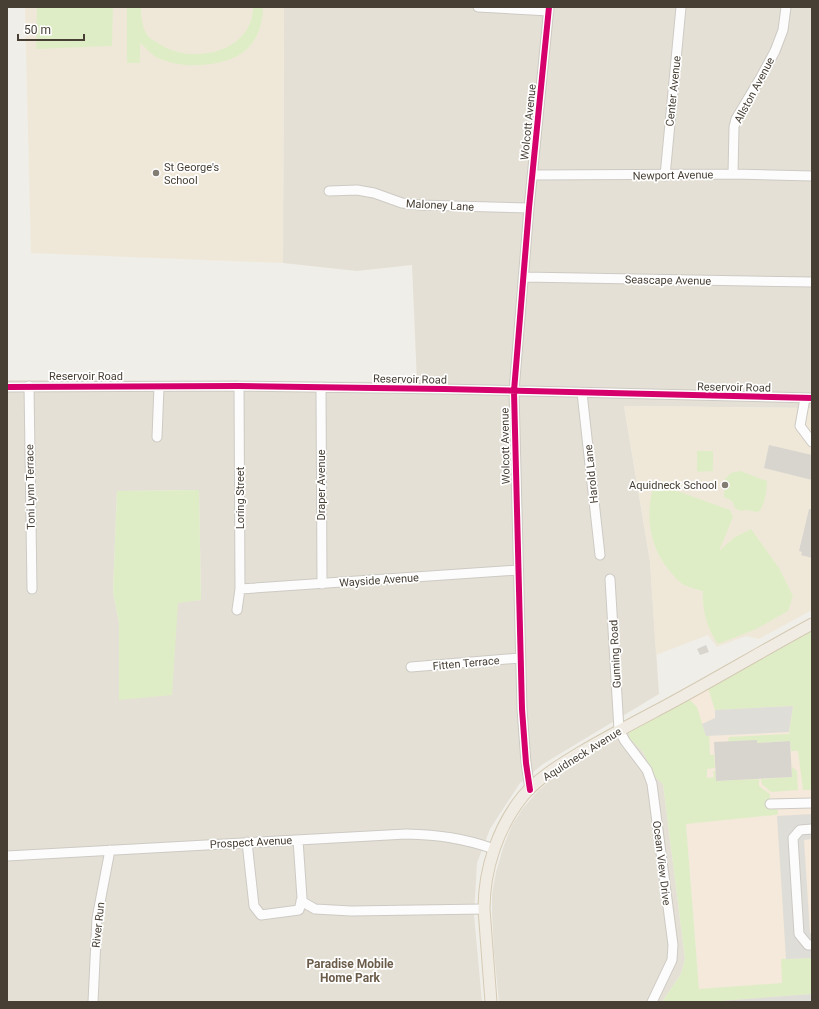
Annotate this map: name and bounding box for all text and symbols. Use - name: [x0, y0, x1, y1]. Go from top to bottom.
- scale bar: [18, 16, 84, 42]
- text: 50 m: [24, 23, 51, 37]
- street label: Center Avenue: [663, 55, 684, 127]
- street label: Allston Avenue: [732, 55, 777, 125]
- street label: Wolcott Avenue: [518, 83, 539, 161]
- place label: St George's School: [164, 161, 220, 187]
- marker: St George's School: [151, 168, 161, 178]
- street label: Newport Avenue: [633, 168, 714, 183]
- street label: Maloney Lane: [406, 197, 474, 214]
- street label: Seascape Avenue: [625, 273, 711, 288]
- street label: Reservoir Road: [49, 370, 123, 383]
- street label: Reservoir Road: [373, 372, 447, 387]
- street label: Reservoir Road: [697, 380, 771, 395]
- street label: Wolcott Avenue: [498, 407, 513, 484]
- street label: Toni Lynn Terrace: [23, 444, 38, 530]
- street label: Harold Lane: [582, 444, 601, 504]
- street label: Draper Avenue: [315, 449, 328, 521]
- street label: Loring Street: [234, 466, 247, 529]
- place label: Aquidneck School: [629, 479, 717, 492]
- marker: Aquidneck School: [720, 480, 730, 490]
- street label: Wayside Avenue: [339, 571, 419, 590]
- street label: Gunning Road: [607, 619, 624, 689]
- street label: Fitten Terrace: [432, 654, 500, 673]
- street label: Aquidneck Avenue: [541, 725, 624, 784]
- street label: Ocean View Drive: [650, 820, 673, 906]
- street label: Prospect Avenue: [209, 834, 293, 851]
- street label: River Run: [90, 902, 107, 949]
- district label: Paradise Mobile Home Park: [306, 957, 394, 985]

